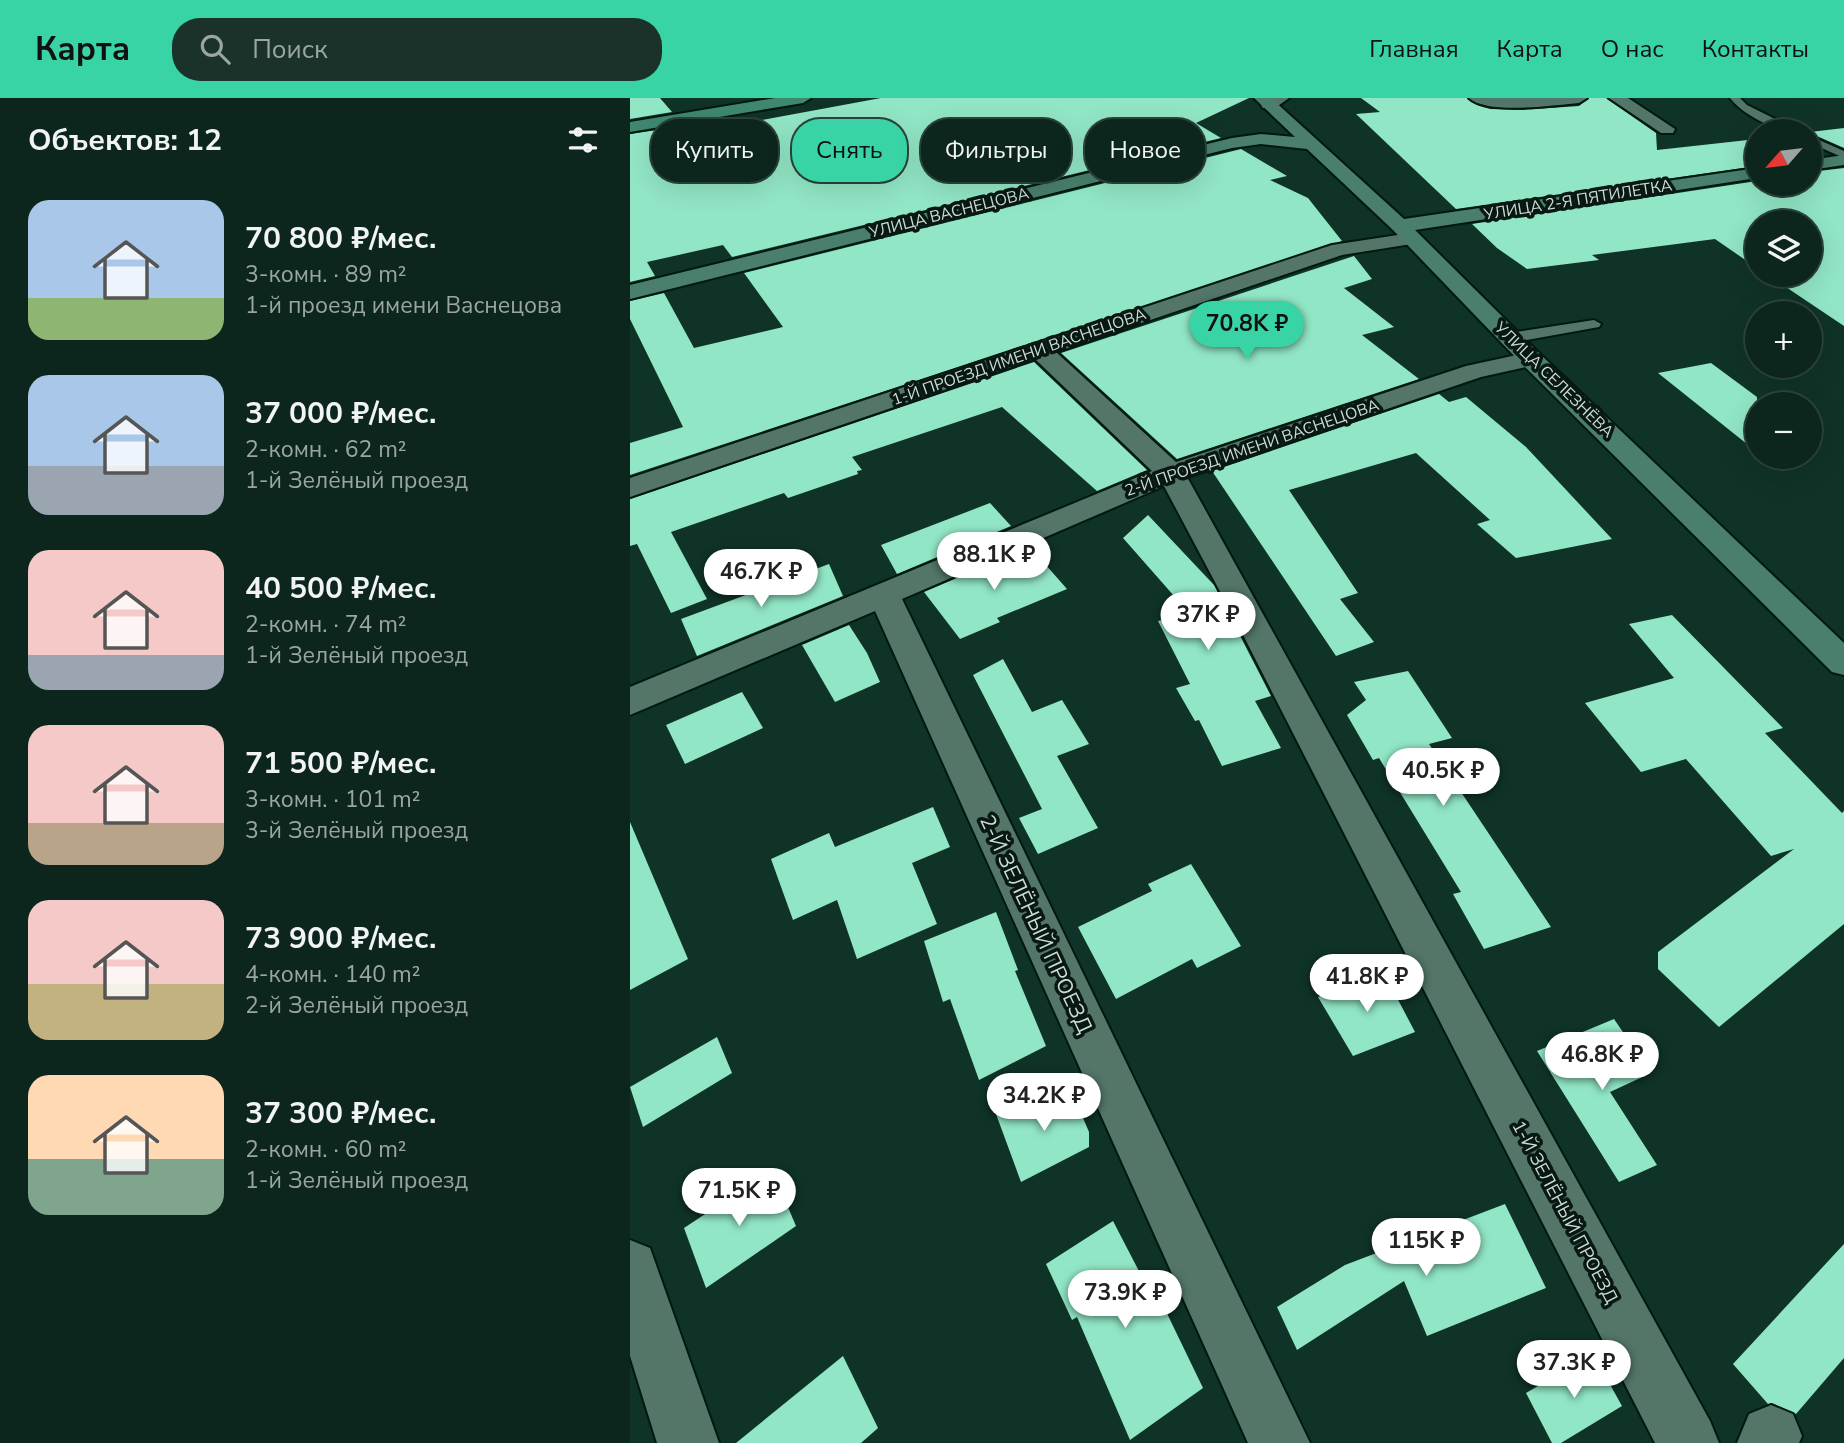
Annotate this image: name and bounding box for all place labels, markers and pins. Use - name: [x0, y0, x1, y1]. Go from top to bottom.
- pin: 70.8K ₽: [1182, 302, 1312, 361]
- pin: 88.1K ₽: [929, 532, 1059, 592]
- pin: 46.7K ₽: [696, 550, 826, 609]
- pin: 37K ₽: [1159, 592, 1257, 652]
- pin: 40.5K ₽: [1378, 748, 1508, 808]
- pin: 41.8K ₽: [1302, 954, 1432, 1014]
- pin: 46.8K ₽: [1537, 1032, 1667, 1092]
- pin: 34.2K ₽: [979, 1074, 1109, 1133]
- pin: 71.5K ₽: [674, 1168, 804, 1228]
- pin: 115K ₽: [1369, 1218, 1483, 1278]
- pin: 73.9K ₽: [1060, 1270, 1190, 1330]
- pin: 37.3K ₽: [1509, 1340, 1639, 1400]

